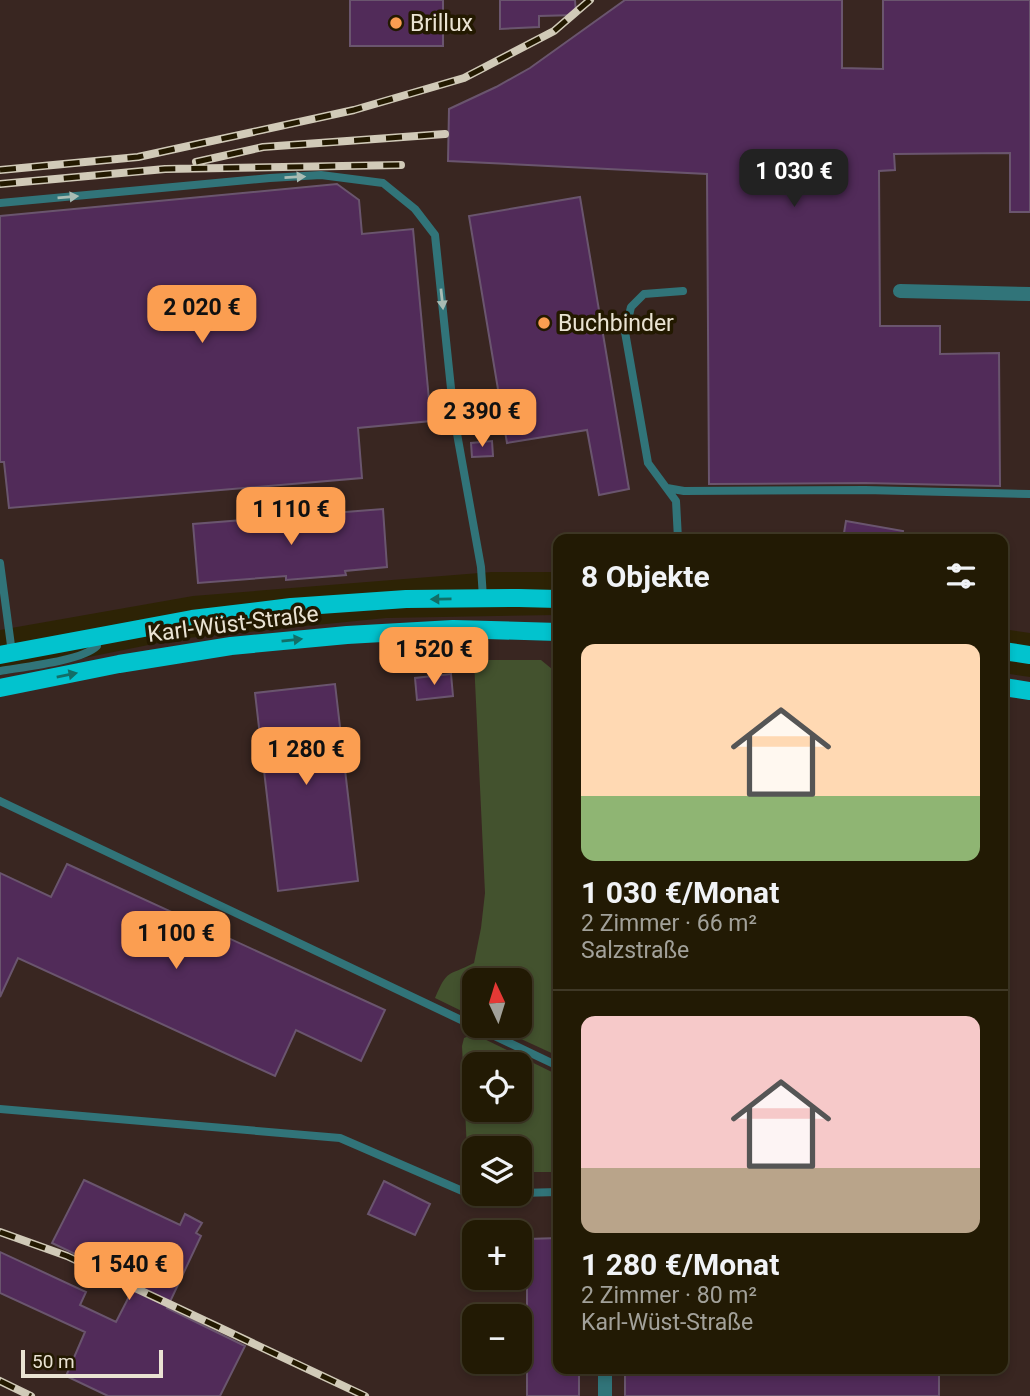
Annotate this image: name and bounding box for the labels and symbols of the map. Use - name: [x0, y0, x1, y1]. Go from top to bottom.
- place label: Brillux: [410, 10, 473, 37]
- marker: Brillux: [388, 15, 404, 31]
- pin: 1 030 €: [729, 150, 859, 209]
- one-way arrow: [284, 171, 306, 182]
- one-way arrow: [57, 191, 79, 202]
- pin: 2 020 €: [137, 286, 267, 345]
- one-way arrow: [436, 288, 447, 310]
- place label: Buchbinder: [558, 310, 674, 337]
- marker: Buchbinder: [536, 315, 552, 331]
- pin: 2 390 €: [417, 390, 547, 449]
- pin: 1 110 €: [226, 488, 356, 547]
- one-way arrow: [430, 593, 452, 605]
- street label: Karl-Wüst-Straße: [146, 600, 320, 648]
- pin: 1 520 €: [369, 628, 499, 687]
- one-way arrow: [281, 634, 303, 645]
- one-way arrow: [56, 669, 78, 680]
- pin: 1 280 €: [241, 728, 371, 787]
- pin: 1 100 €: [111, 912, 241, 971]
- north arrow: [462, 968, 532, 1038]
- pin: 1 540 €: [64, 1242, 194, 1302]
- scale bar: [21, 1347, 163, 1379]

